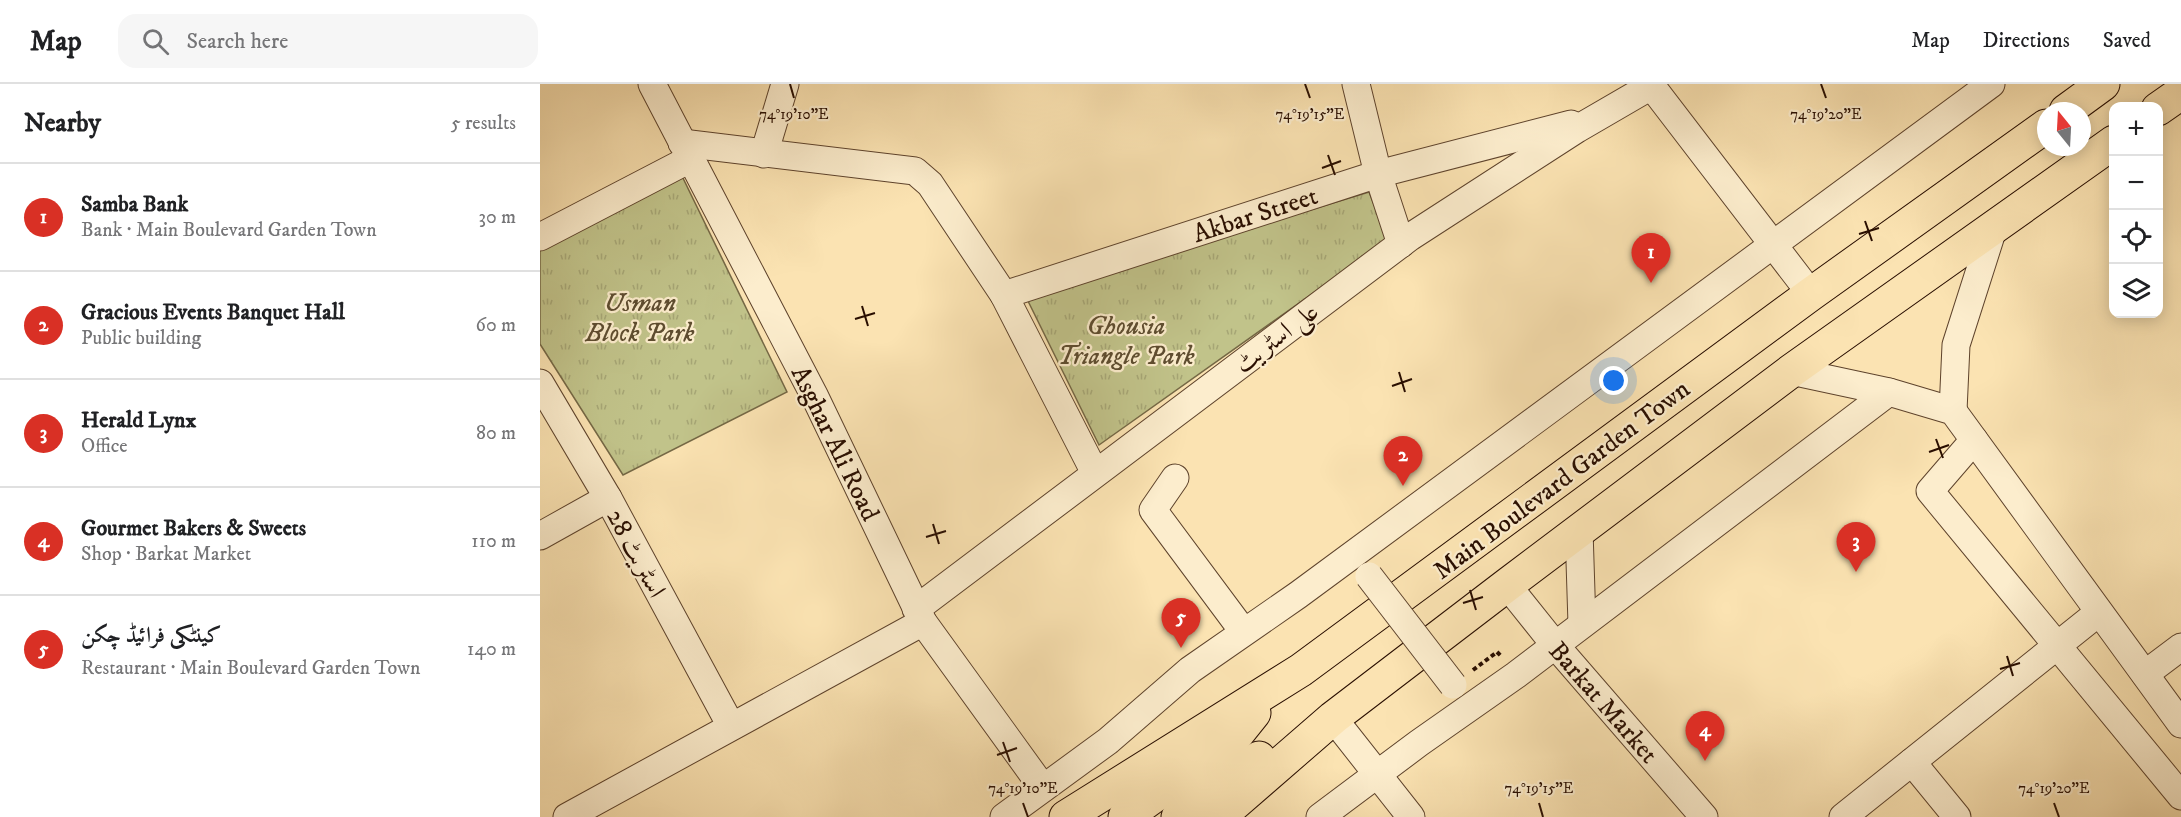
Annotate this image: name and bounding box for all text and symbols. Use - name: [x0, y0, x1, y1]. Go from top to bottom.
- search box: [118, 14, 538, 68]
- text: Map: [30, 24, 82, 59]
- icon: search: [139, 25, 172, 58]
- text: Search here: [187, 28, 288, 55]
- text: Map: [1911, 28, 1950, 54]
- text: Directions: [1983, 28, 2070, 54]
- text: Saved: [2103, 28, 2151, 54]
- north arrow: [2037, 102, 2091, 156]
- map controls: [2109, 102, 2163, 318]
- button: +: [2109, 102, 2163, 156]
- text: 74°19'10"E: [759, 105, 829, 124]
- text: 74°19'15"E: [1276, 105, 1345, 124]
- text: 74°19'20"E: [1790, 105, 1862, 124]
- text: Nearby: [24, 107, 101, 140]
- text: 5 results: [451, 111, 516, 136]
- button: −: [2109, 156, 2163, 210]
- street label: Akbar Street: [1189, 180, 1322, 251]
- text: Samba Bank: [81, 191, 188, 218]
- text: 1: [40, 205, 47, 230]
- text: 30 m: [478, 205, 516, 230]
- button: locate: [2109, 210, 2163, 264]
- text: Bank · Main Boulevard Garden Town: [81, 218, 377, 243]
- pin: 1: [1632, 234, 1670, 283]
- button: layers: [2109, 264, 2163, 318]
- park label: Usman Block Park: [585, 287, 695, 350]
- street label: علی اسٹریٹ: [1228, 296, 1326, 382]
- text: Gracious Events Banquet Hall: [81, 299, 345, 326]
- park label: Ghousia Triangle Park: [1057, 310, 1195, 373]
- text: 2: [39, 313, 48, 338]
- text: 60 m: [476, 313, 516, 338]
- text: Public building: [81, 326, 201, 351]
- street label: Asghar Ali Road: [783, 361, 886, 527]
- your location: [1599, 366, 1628, 395]
- street label: Main Boulevard Garden Town: [1427, 373, 1697, 588]
- text: Herald Lynx: [81, 407, 196, 434]
- text: 3: [40, 421, 47, 446]
- text: 80 m: [476, 421, 516, 446]
- text: Office: [81, 434, 128, 459]
- pin: 2: [1384, 436, 1422, 486]
- street label: اسٹریٹ 28: [599, 504, 673, 604]
- text: Gourmet Bakers & Sweets: [81, 515, 306, 542]
- pin: 3: [1836, 522, 1876, 572]
- text: 4: [38, 529, 49, 554]
- text: 110 m: [471, 529, 516, 554]
- text: Shop · Barkat Market: [81, 542, 251, 567]
- pin: 5: [1162, 598, 1200, 648]
- text: کینٹکی فرائیڈ چکن: [81, 622, 221, 649]
- street label: Barkat Market: [1541, 635, 1665, 771]
- text: 5: [39, 637, 48, 662]
- text: 140 m: [467, 637, 516, 662]
- text: Restaurant · Main Boulevard Garden Town: [81, 656, 420, 681]
- pin: 4: [1686, 712, 1724, 761]
- text: 74°19'10"E: [988, 779, 1058, 798]
- text: 74°19'15"E: [1505, 779, 1574, 798]
- text: 74°19'20"E: [2018, 779, 2090, 798]

